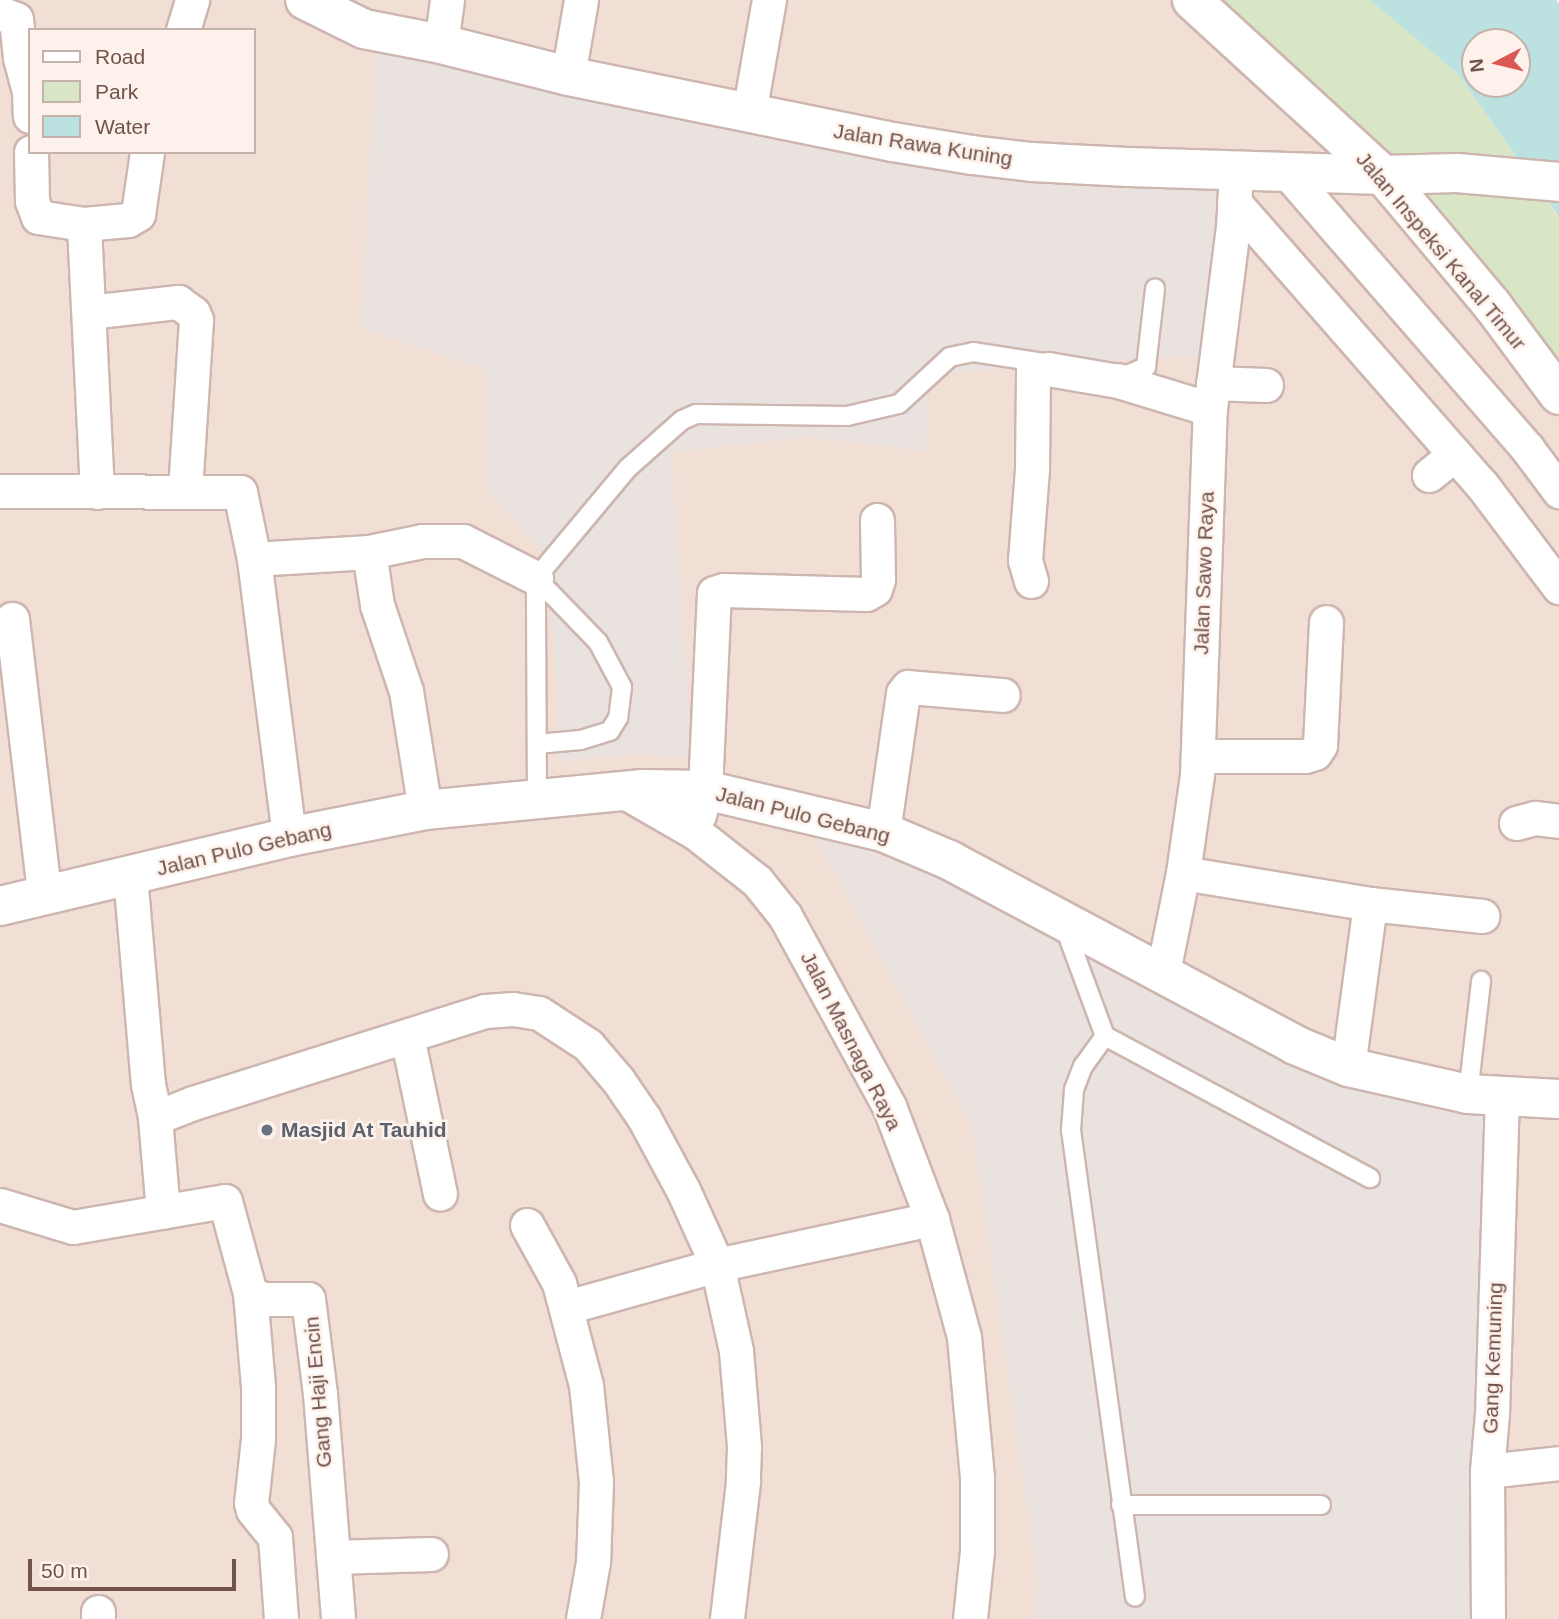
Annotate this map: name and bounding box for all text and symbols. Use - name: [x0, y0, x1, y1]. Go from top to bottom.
- legend: [28, 28, 256, 154]
- north arrow: [1461, 28, 1531, 98]
- text: Road: [95, 45, 145, 68]
- text: N: [1465, 57, 1488, 73]
- text: Park: [95, 80, 138, 103]
- text: Water: [95, 115, 150, 138]
- street label: Jalan Rawa Kuning: [832, 118, 1014, 172]
- street label: Jalan Inspeksi Kanal Timur: [1351, 147, 1531, 355]
- street label: Jalan Sawo Raya: [1189, 491, 1219, 655]
- street label: Jalan Pulo Gebang: [713, 781, 893, 849]
- street label: Jalan Pulo Gebang: [154, 817, 334, 881]
- street label: Jalan Masnaga Raya: [795, 947, 907, 1135]
- place label: Masjid At Tauhid: [281, 1117, 447, 1143]
- marker: Masjid At Tauhid: [259, 1122, 275, 1138]
- street label: Gang Kemuning: [1478, 1282, 1508, 1434]
- street label: Gang Haji Encin: [299, 1315, 337, 1469]
- scale bar: [32, 1546, 240, 1590]
- text: 50 m: [41, 1559, 88, 1582]

